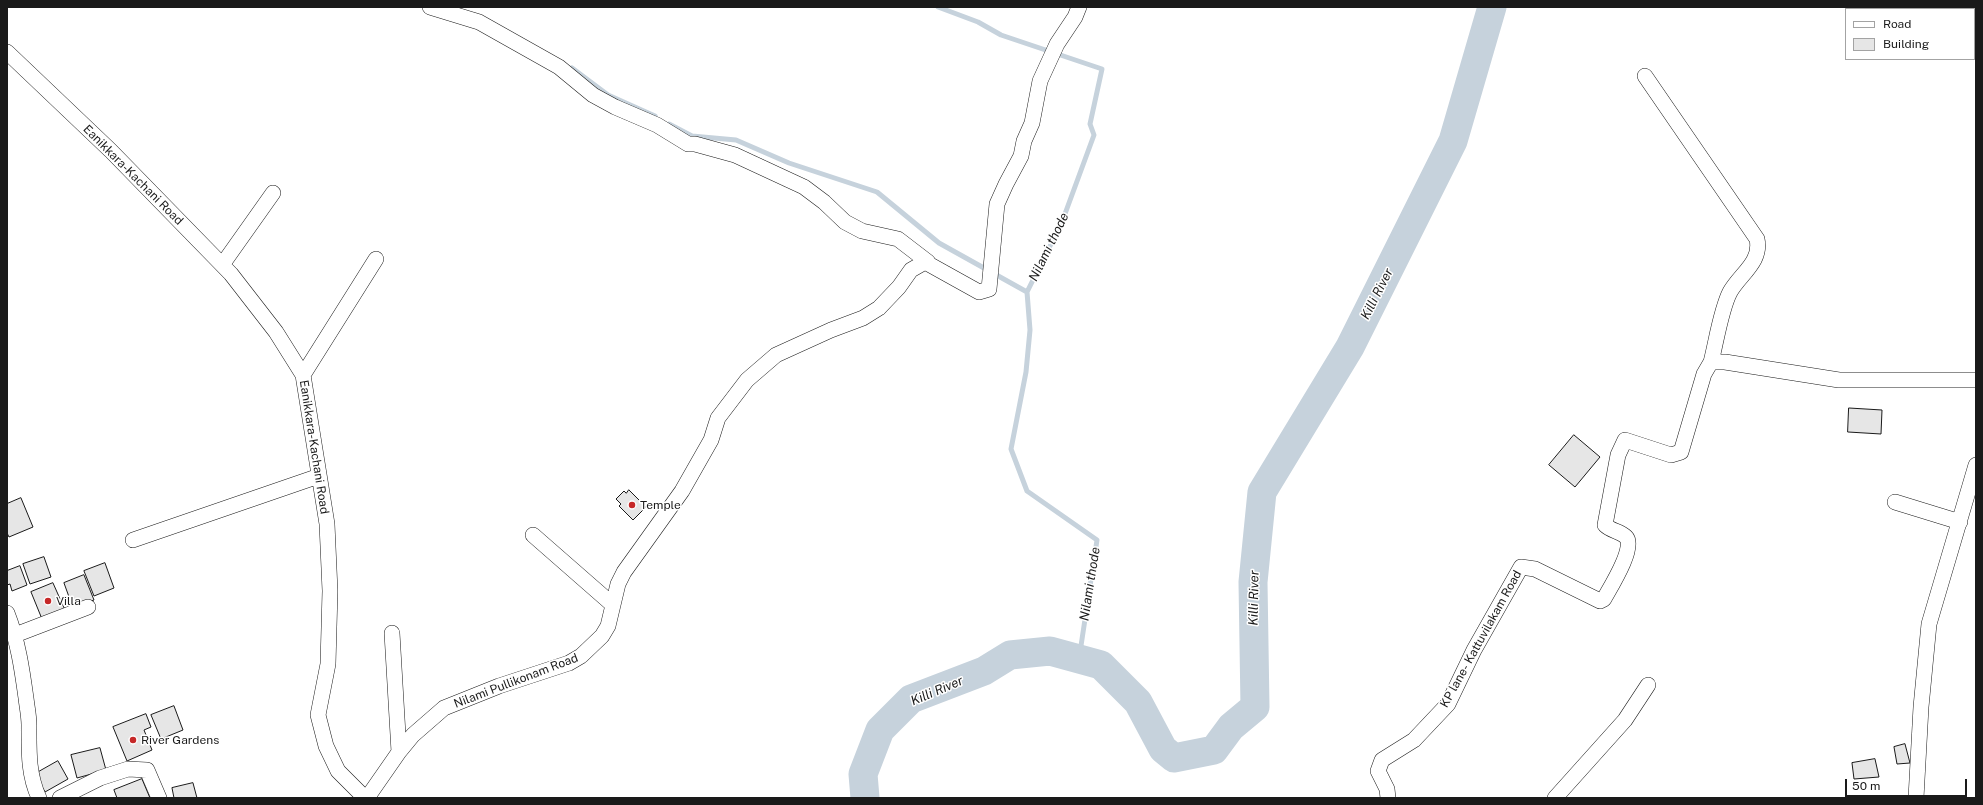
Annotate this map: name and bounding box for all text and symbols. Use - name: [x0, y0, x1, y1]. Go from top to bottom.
- legend: [1845, 8, 1975, 60]
- text: Road: [1883, 17, 1911, 31]
- text: Building: [1883, 37, 1929, 51]
- street label: Eanikkara-Kachani Road: [80, 122, 186, 228]
- water label: Nilami thode: [1026, 210, 1072, 284]
- water label: Killi River: [1357, 266, 1397, 322]
- street label: Eanikkara-Kachani Road: [296, 379, 332, 515]
- place label: Temple: [640, 498, 681, 512]
- marker: Temple: [627, 500, 637, 510]
- water label: Nilami thode: [1076, 546, 1104, 622]
- street label: KP lane- Kattuvilakam Road: [1437, 568, 1525, 710]
- water label: Killi River: [1246, 570, 1262, 626]
- place label: Villa: [56, 594, 81, 608]
- marker: Villa: [43, 596, 53, 606]
- street label: Nilami Pullikonam Road: [452, 651, 580, 711]
- water label: Killi River: [908, 673, 966, 709]
- place label: River Gardens: [141, 733, 219, 747]
- marker: River Gardens: [128, 735, 138, 745]
- scale bar: [1847, 771, 1969, 797]
- text: 50 m: [1852, 779, 1880, 793]

